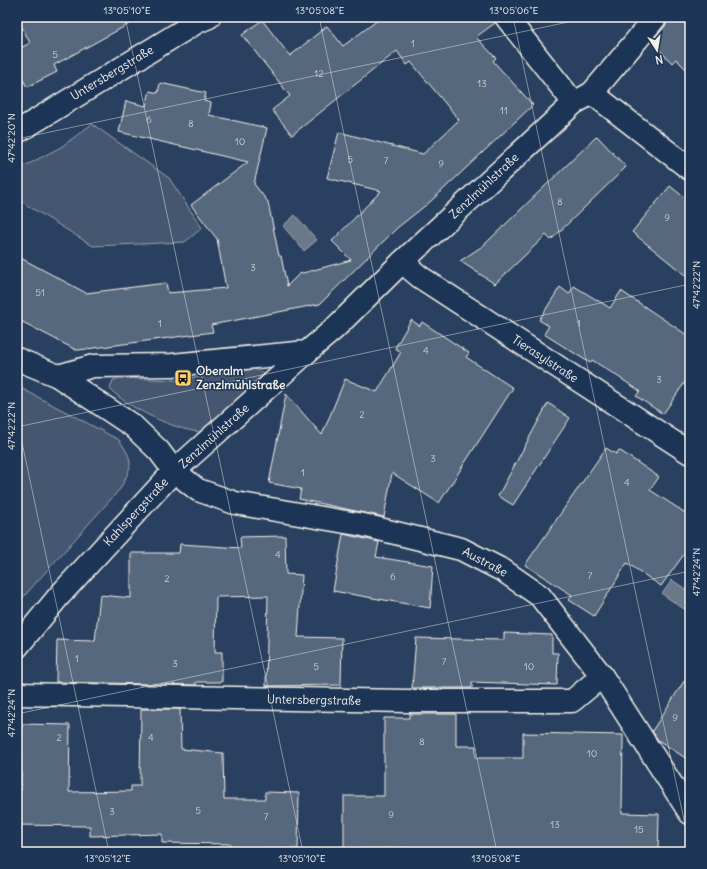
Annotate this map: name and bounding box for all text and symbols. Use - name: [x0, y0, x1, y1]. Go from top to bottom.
- text: 13°05'10"E: [103, 4, 151, 17]
- text: 13°05'08"E: [296, 4, 345, 17]
- text: 13°05'06"E: [490, 4, 539, 17]
- north arrow: [637, 30, 677, 70]
- house number: 1: [411, 37, 415, 50]
- street label: Untersbergstraße: [67, 42, 156, 103]
- house number: 5: [52, 48, 58, 61]
- text: N: [654, 52, 664, 67]
- house number: 12: [314, 67, 324, 80]
- house number: 13: [477, 77, 487, 90]
- house number: 11: [500, 104, 508, 117]
- text: 47°42'20"N: [5, 113, 18, 163]
- house number: 6: [146, 113, 152, 126]
- house number: 8: [188, 117, 194, 130]
- house number: 10: [235, 135, 245, 148]
- street label: Zenzlmühlstraße: [446, 150, 521, 222]
- house number: 5: [347, 153, 353, 166]
- house number: 7: [384, 154, 389, 167]
- house number: 9: [438, 157, 444, 170]
- house number: 8: [557, 195, 563, 208]
- house number: 9: [664, 211, 670, 224]
- house number: 3: [250, 261, 256, 274]
- text: 47°42'22"N: [690, 261, 703, 309]
- house number: 51: [35, 286, 45, 299]
- house number: 1: [158, 317, 162, 330]
- house number: 1: [577, 317, 581, 330]
- street label: Tierasylstraße: [509, 332, 581, 386]
- house number: 4: [423, 344, 429, 357]
- place label: Oberalm Zenzlmühlstraße: [196, 363, 286, 392]
- bus stop icon: Oberalm Zenzlmühlstraße: [173, 368, 193, 388]
- house number: 3: [656, 373, 662, 386]
- street label: Zenzlmühlstraße: [175, 400, 252, 471]
- text: 47°42'22"N: [5, 402, 18, 450]
- house number: 2: [359, 408, 365, 421]
- house number: 3: [430, 452, 436, 465]
- house number: 1: [301, 466, 305, 479]
- street label: Kahlspergstraße: [100, 474, 171, 549]
- house number: 4: [624, 476, 630, 489]
- street label: Austraße: [460, 543, 510, 580]
- house number: 4: [275, 548, 281, 561]
- text: 47°42'24"N: [690, 548, 703, 596]
- house number: 7: [588, 569, 593, 582]
- house number: 6: [390, 570, 396, 583]
- house number: 2: [164, 572, 170, 585]
- house number: 1: [75, 652, 79, 665]
- house number: 7: [442, 655, 447, 668]
- house number: 3: [172, 657, 178, 670]
- house number: 5: [313, 660, 319, 673]
- house number: 10: [524, 660, 534, 673]
- text: 47°42'24"N: [5, 689, 18, 737]
- street label: Untersbergstraße: [267, 691, 361, 708]
- house number: 9: [672, 711, 678, 724]
- house number: 2: [56, 731, 62, 744]
- house number: 4: [148, 731, 154, 744]
- house number: 8: [419, 735, 425, 748]
- house number: 10: [587, 747, 597, 760]
- house number: 5: [195, 804, 201, 817]
- house number: 3: [109, 805, 115, 818]
- house number: 9: [388, 808, 394, 821]
- house number: 7: [264, 810, 269, 823]
- house number: 13: [550, 818, 560, 831]
- house number: 15: [634, 823, 644, 836]
- text: 13°05'12"E: [85, 852, 131, 865]
- text: 13°05'10"E: [278, 852, 326, 865]
- text: 13°05'08"E: [472, 852, 521, 865]

